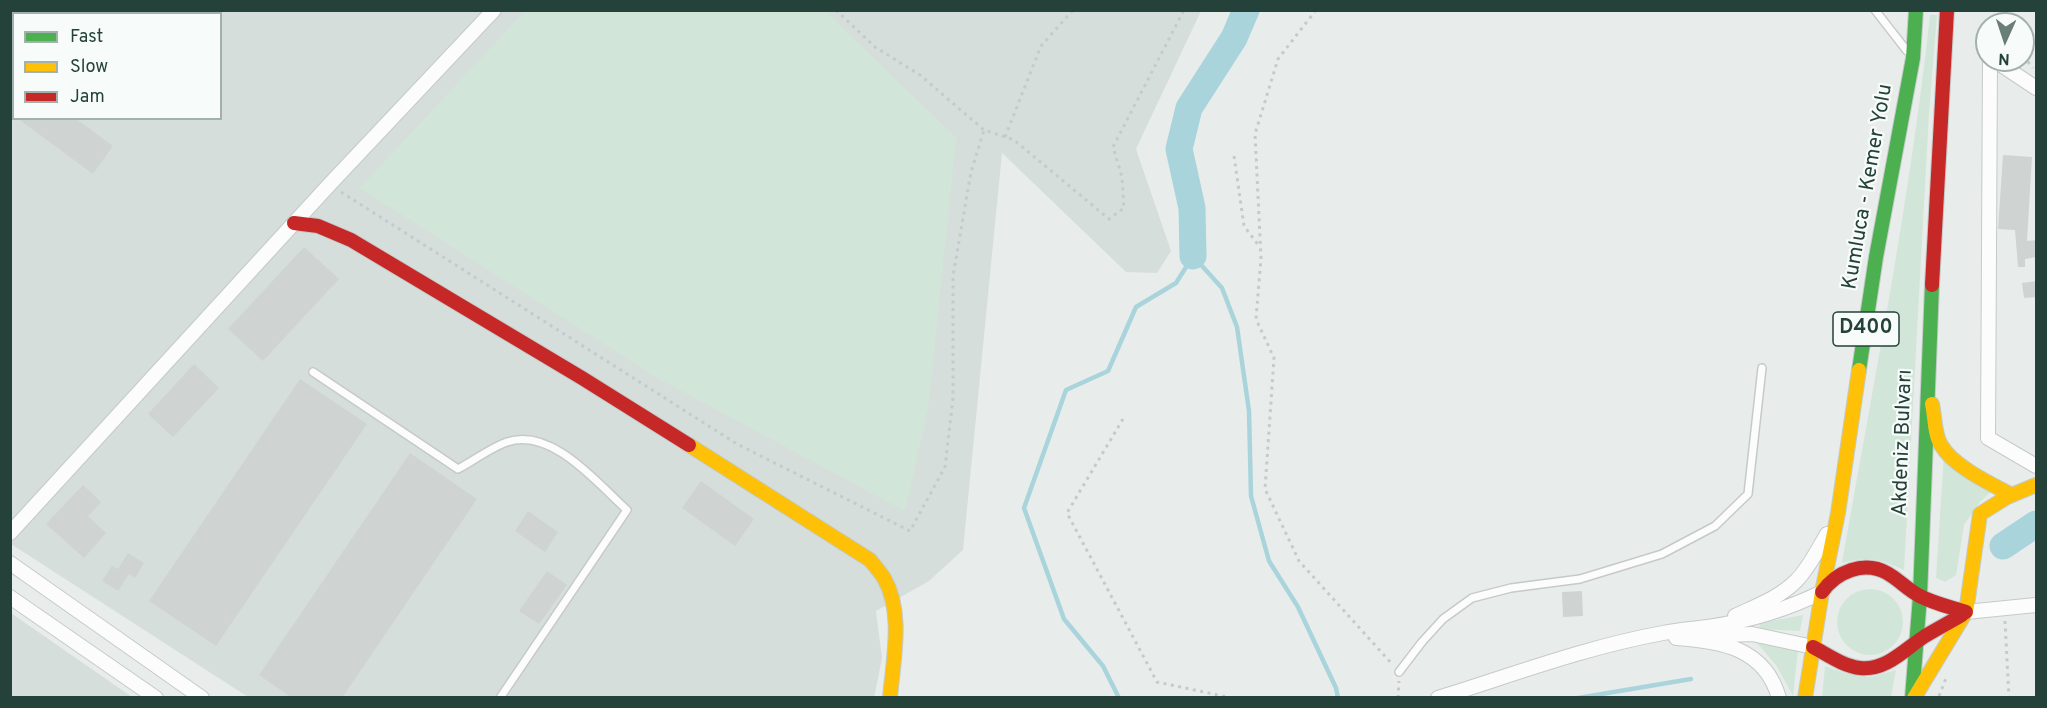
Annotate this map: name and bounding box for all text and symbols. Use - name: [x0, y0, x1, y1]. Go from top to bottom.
- legend: [12, 12, 222, 120]
- north arrow: [1975, 12, 2035, 72]
- text: Fast: [70, 26, 103, 49]
- text: N: [1998, 48, 2010, 68]
- text: Slow: [70, 56, 108, 79]
- street label: Kumluca - Kemer Yolu: [1838, 82, 1900, 292]
- text: Jam: [70, 86, 105, 109]
- road number: D400: [1833, 312, 1899, 346]
- street label: Akdeniz Bulvarı: [1889, 369, 1919, 517]

